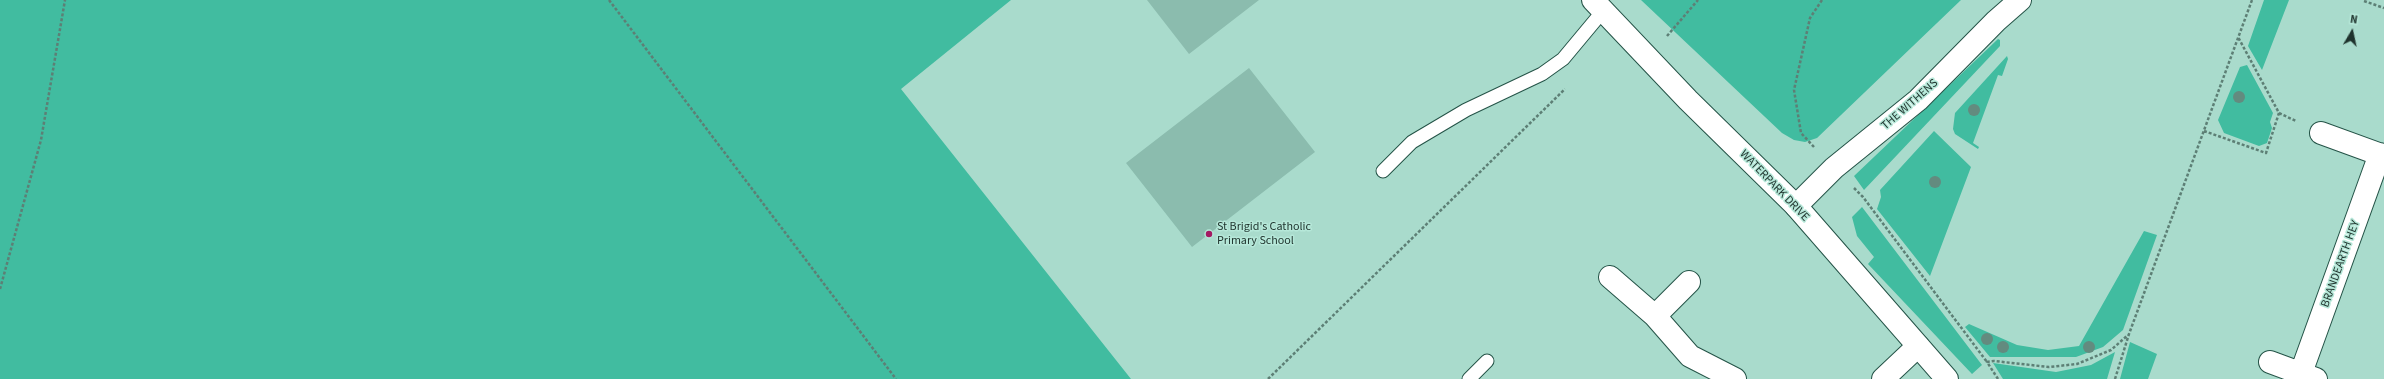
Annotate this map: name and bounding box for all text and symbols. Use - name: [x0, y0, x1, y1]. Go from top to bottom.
- north arrow: [2332, 12, 2372, 52]
- text: N: [2349, 12, 2359, 28]
- street label: THE WITHENS: [1879, 76, 1941, 134]
- street label: WATERPARK DRIVE: [1736, 147, 1812, 225]
- street label: BRANDEARTH HEY: [2319, 219, 2363, 309]
- place label: St Brigid's Catholic Primary School: [1217, 220, 1311, 248]
- marker: St Brigid's Catholic Primary School: [1204, 229, 1214, 239]

